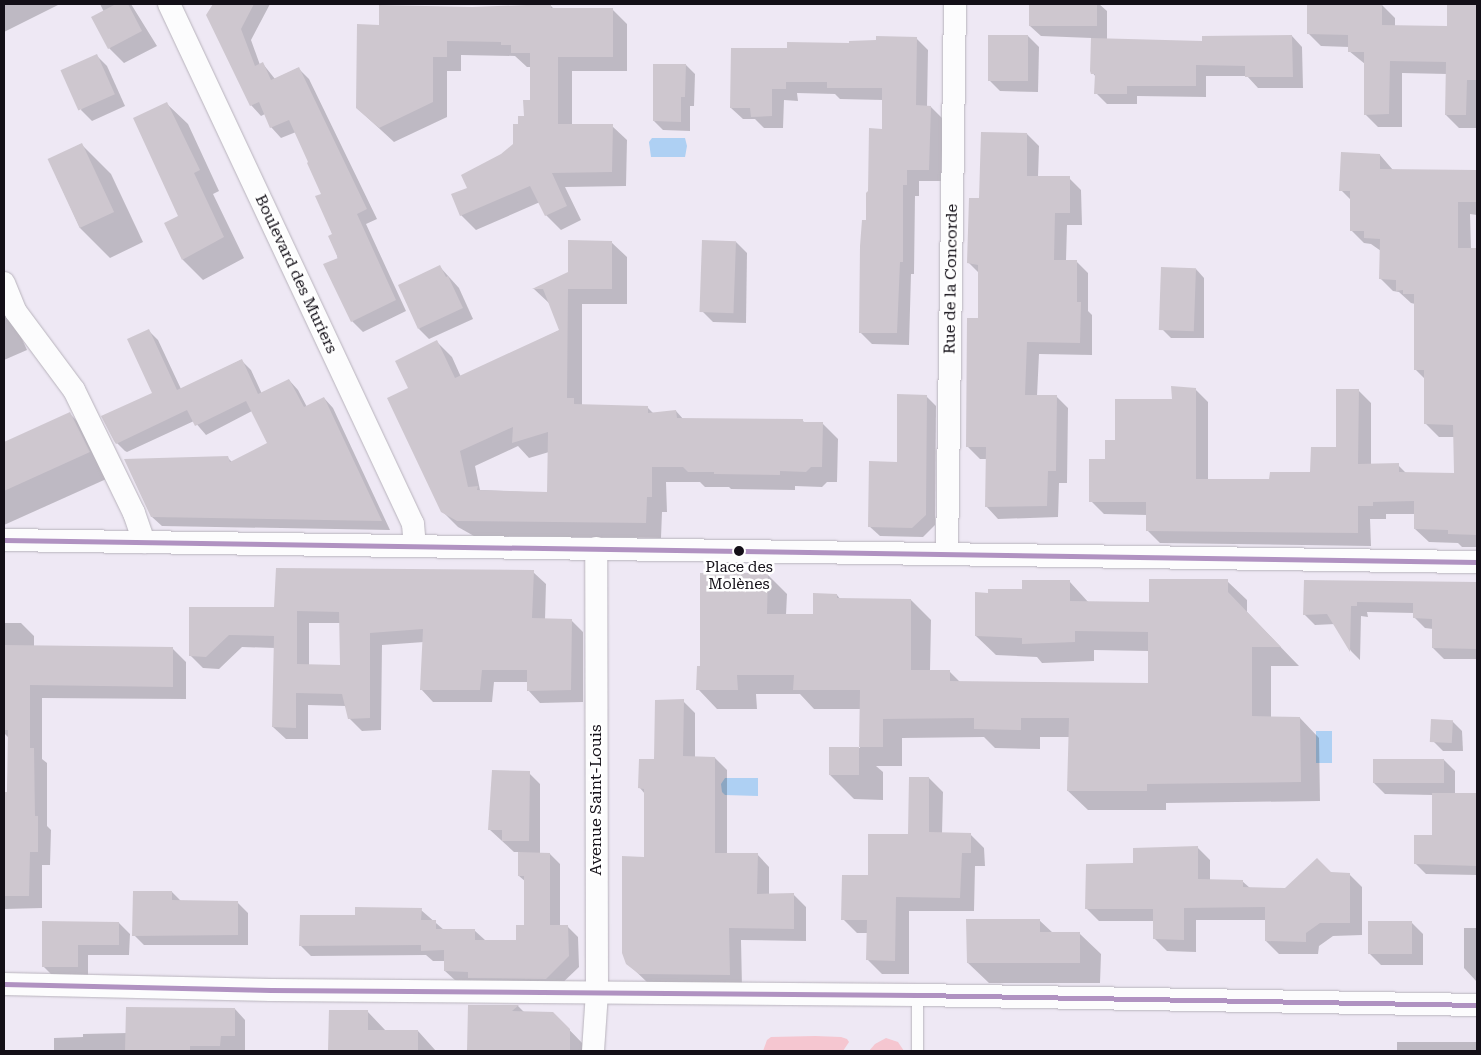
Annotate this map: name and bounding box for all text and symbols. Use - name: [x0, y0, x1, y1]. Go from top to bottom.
- street label: Boulevard des Muriers: [251, 192, 341, 356]
- street label: Rue de la Concorde: [940, 204, 962, 354]
- marker: Place des Molènes: [734, 546, 744, 556]
- place label: Place des Molènes: [705, 558, 773, 593]
- street label: Avenue Saint-Louis: [586, 724, 606, 876]

